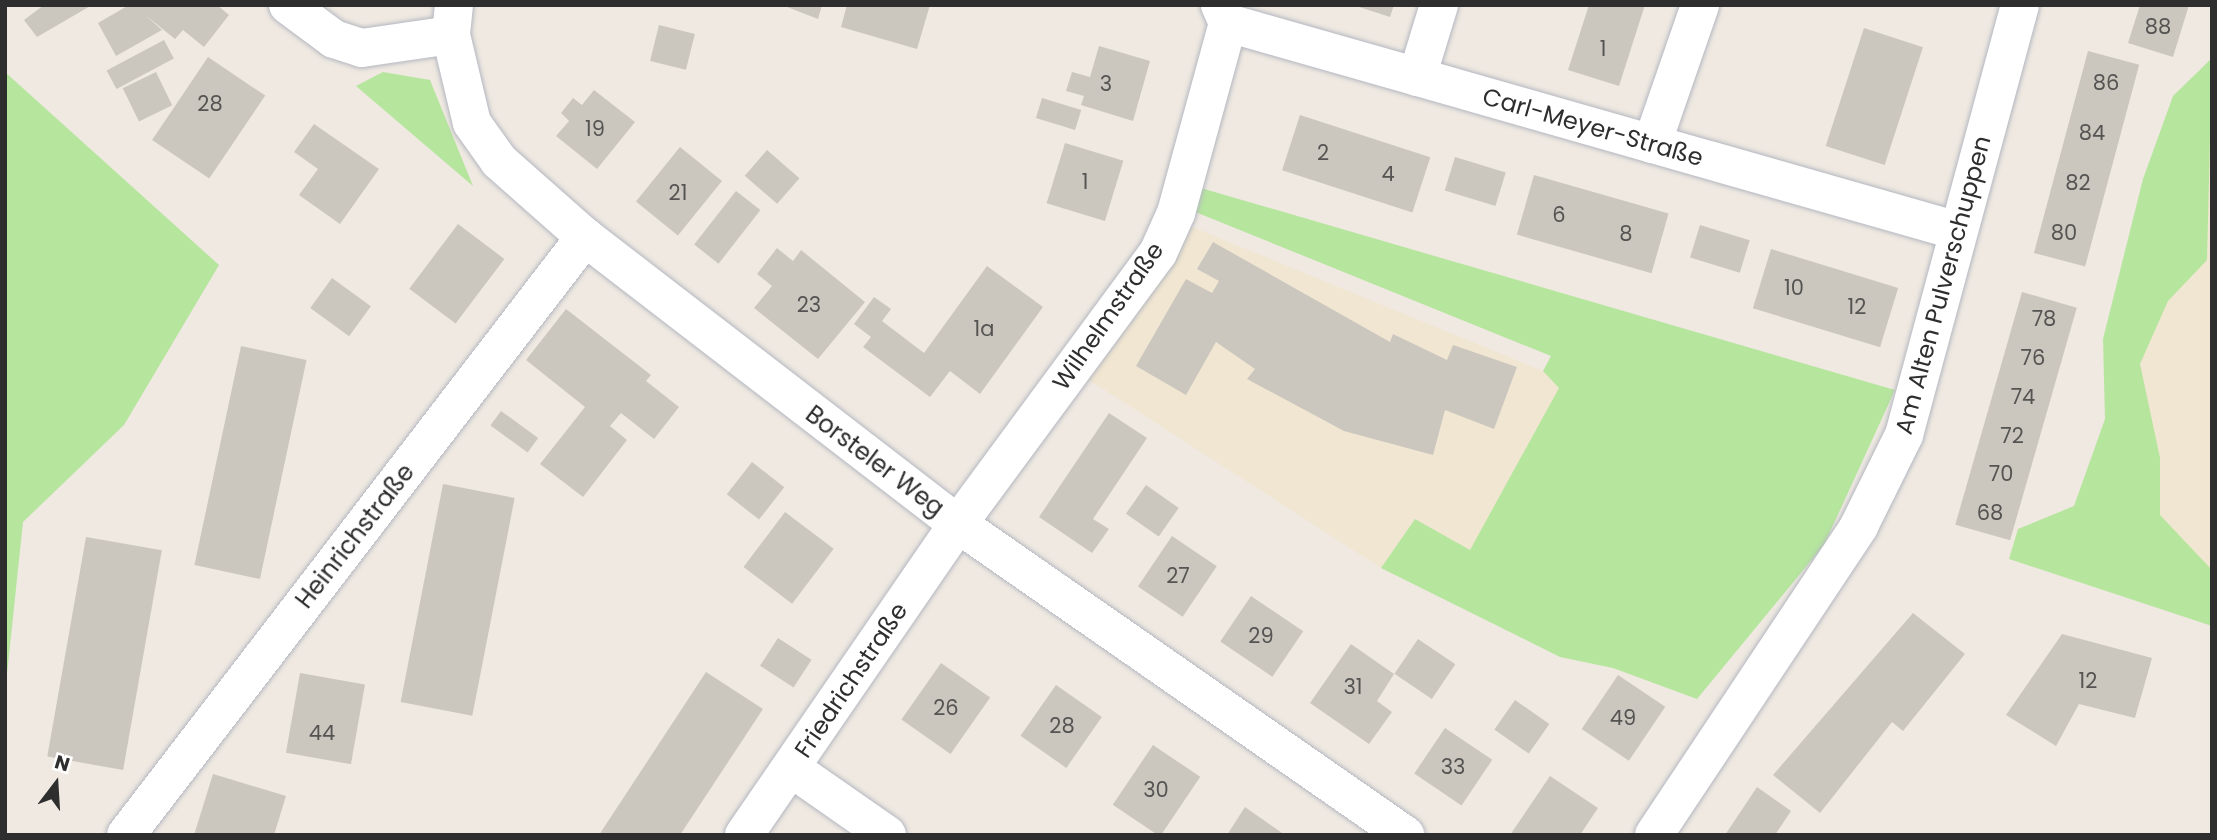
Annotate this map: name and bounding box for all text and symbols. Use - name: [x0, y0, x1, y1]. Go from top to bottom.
- house number: 88: [2145, 14, 2171, 40]
- house number: 1: [1600, 36, 1606, 62]
- house number: 86: [2093, 70, 2119, 96]
- house number: 3: [1100, 71, 1112, 97]
- street label: Carl-Meyer-Straße: [1479, 82, 1707, 172]
- house number: 28: [197, 91, 223, 117]
- house number: 19: [585, 116, 605, 142]
- house number: 84: [2079, 120, 2105, 146]
- street label: Am Alten Pulverschuppen: [1889, 133, 1997, 437]
- house number: 2: [1317, 140, 1329, 166]
- house number: 4: [1381, 161, 1395, 187]
- house number: 1: [1082, 169, 1088, 195]
- house number: 82: [2065, 170, 2091, 196]
- house number: 21: [669, 180, 687, 206]
- house number: 6: [1552, 202, 1566, 228]
- house number: 80: [2051, 220, 2077, 246]
- house number: 8: [1619, 221, 1633, 247]
- street label: Wilhelmstraße: [1046, 237, 1170, 395]
- house number: 10: [1784, 275, 1804, 301]
- house number: 23: [797, 292, 821, 318]
- house number: 12: [1848, 294, 1866, 320]
- house number: 78: [2032, 306, 2056, 332]
- house number: 1a: [974, 316, 994, 342]
- house number: 76: [2021, 345, 2045, 371]
- house number: 74: [2011, 384, 2035, 410]
- street label: Borsteler Weg: [800, 400, 950, 522]
- house number: 72: [2000, 423, 2024, 449]
- street label: Heinrichstraße: [290, 458, 420, 614]
- house number: 70: [1989, 461, 2013, 487]
- house number: 68: [1977, 500, 2003, 526]
- house number: 27: [1166, 563, 1190, 589]
- street label: Friedrichstraße: [789, 597, 913, 763]
- house number: 29: [1248, 623, 1274, 649]
- house number: 12: [2079, 668, 2097, 694]
- house number: 31: [1343, 674, 1363, 700]
- house number: 26: [933, 695, 959, 721]
- house number: 49: [1610, 705, 1636, 731]
- house number: 28: [1049, 713, 1075, 739]
- house number: 44: [309, 720, 335, 746]
- text: N: [51, 748, 73, 778]
- north arrow: [21, 749, 91, 819]
- house number: 33: [1441, 754, 1465, 780]
- house number: 30: [1143, 777, 1169, 803]

